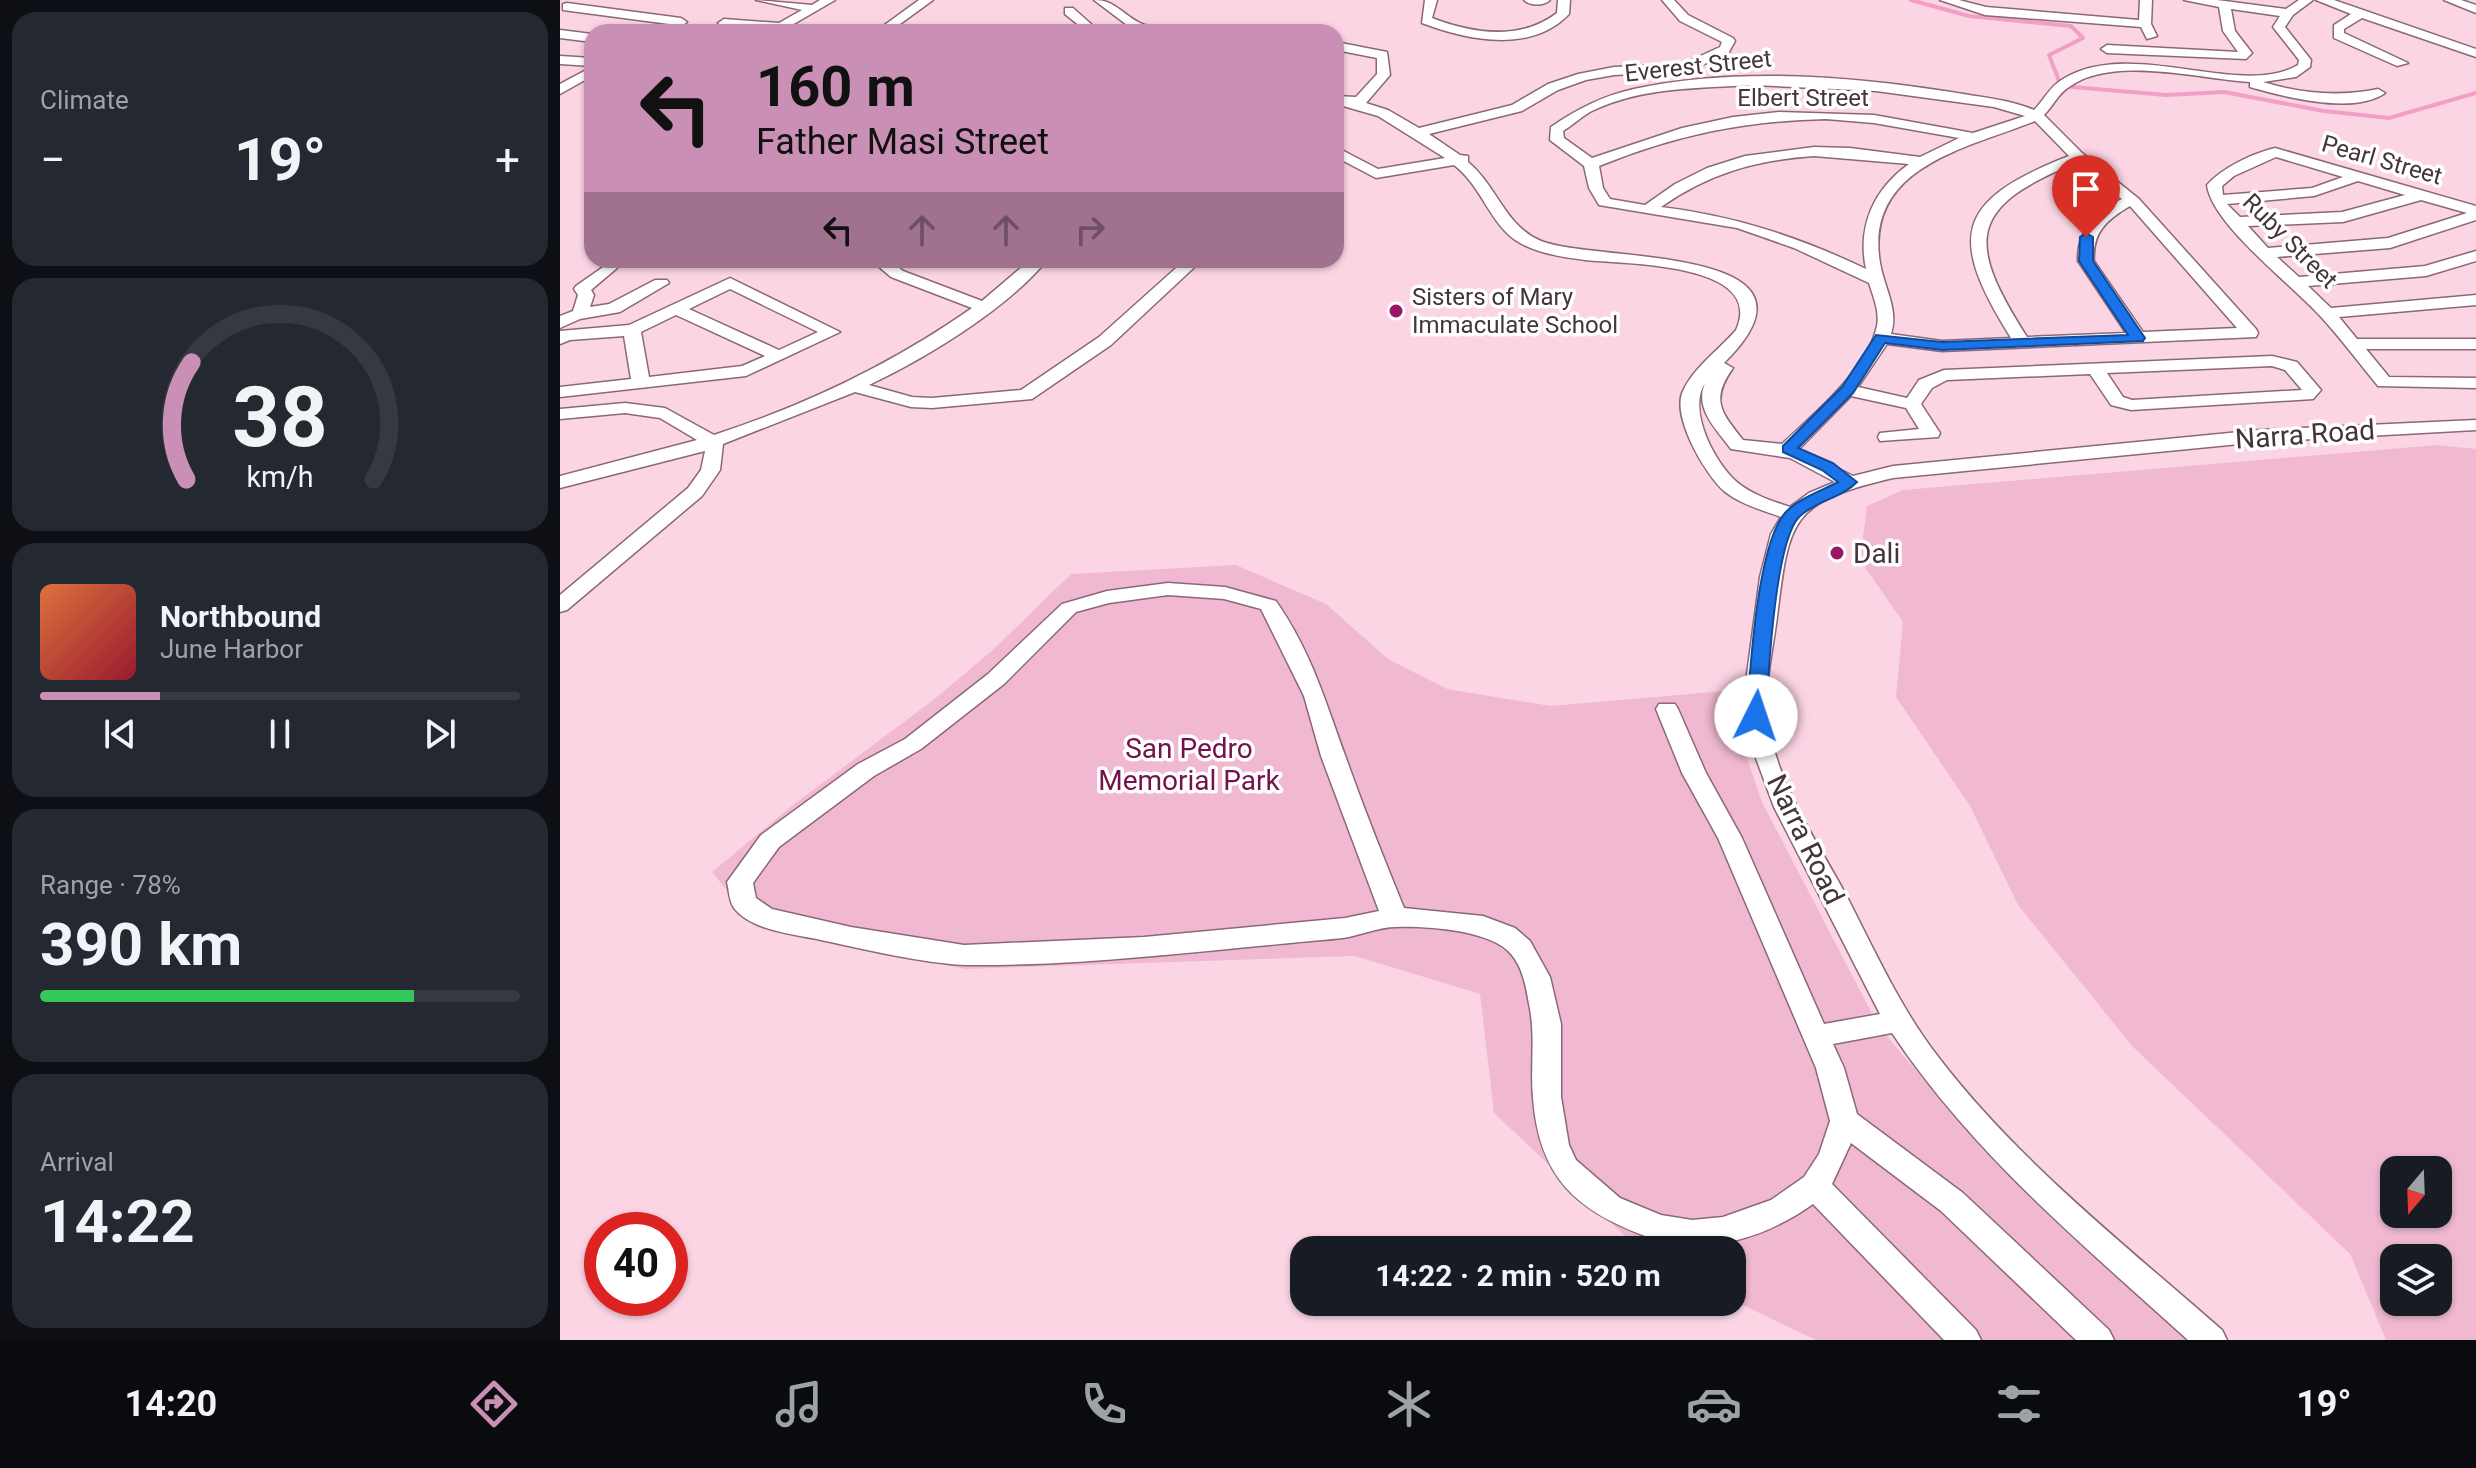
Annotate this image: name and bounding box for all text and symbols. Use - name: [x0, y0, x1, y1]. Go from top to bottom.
- street label: Everest Street: [1623, 44, 1773, 88]
- text: 160 m: [756, 54, 915, 120]
- icon: left: [624, 56, 728, 160]
- street label: Elbert Street: [1737, 84, 1869, 112]
- text: Climate: [40, 85, 129, 115]
- text: Father Masi Street: [756, 121, 1049, 163]
- text: 19°: [234, 124, 326, 195]
- street label: Pearl Street: [2319, 129, 2446, 191]
- text: −: [40, 134, 65, 186]
- text: +: [495, 134, 520, 186]
- pin: [2052, 155, 2120, 237]
- icon: arrive: [2064, 167, 2108, 211]
- street label: Ruby Street: [2237, 188, 2343, 294]
- icon: left: [816, 208, 860, 252]
- icon: ahead: [900, 208, 944, 252]
- icon: ahead: [984, 208, 1028, 252]
- icon: right: [1068, 208, 1112, 252]
- place label: Sisters of Mary Immaculate School: [1412, 283, 1618, 339]
- marker: Sisters of Mary Immaculate School: [1387, 302, 1405, 320]
- text: 38: [232, 369, 328, 466]
- street label: Narra Road: [2234, 413, 2376, 456]
- text: km/h: [246, 461, 314, 495]
- place label: Dali: [1853, 537, 1900, 570]
- marker: Dali: [1828, 544, 1846, 562]
- text: Northbound: [160, 599, 321, 634]
- text: June Harbor: [160, 634, 303, 664]
- position arrow: [1714, 674, 1798, 758]
- icon: previous: [98, 712, 142, 756]
- icon: pause: [258, 712, 302, 756]
- icon: next: [418, 712, 462, 756]
- park label: San Pedro Memorial Park: [1098, 732, 1281, 797]
- street label: Narra Road: [1760, 769, 1851, 909]
- text: Range · 78%: [40, 870, 181, 900]
- text: 390 km: [40, 909, 242, 980]
- text: Arrival: [40, 1147, 114, 1177]
- north arrow: [2380, 1156, 2452, 1228]
- map controls: [2380, 1156, 2452, 1316]
- text: 14:22: [40, 1186, 195, 1257]
- speed limit sign: 40: [584, 1212, 688, 1316]
- button: layers: [2380, 1244, 2452, 1316]
- text: 14:22 · 2 min · 520 m: [1375, 1258, 1661, 1293]
- icon: directions: [466, 1376, 522, 1432]
- icon: music: [771, 1376, 827, 1432]
- icon: phone: [1076, 1376, 1132, 1432]
- icon: climate: [1381, 1376, 1437, 1432]
- icon: car: [1686, 1376, 1742, 1432]
- icon: filters: [1991, 1376, 2047, 1432]
- text: 14:20: [124, 1383, 217, 1425]
- text: 19°: [2296, 1383, 2351, 1425]

